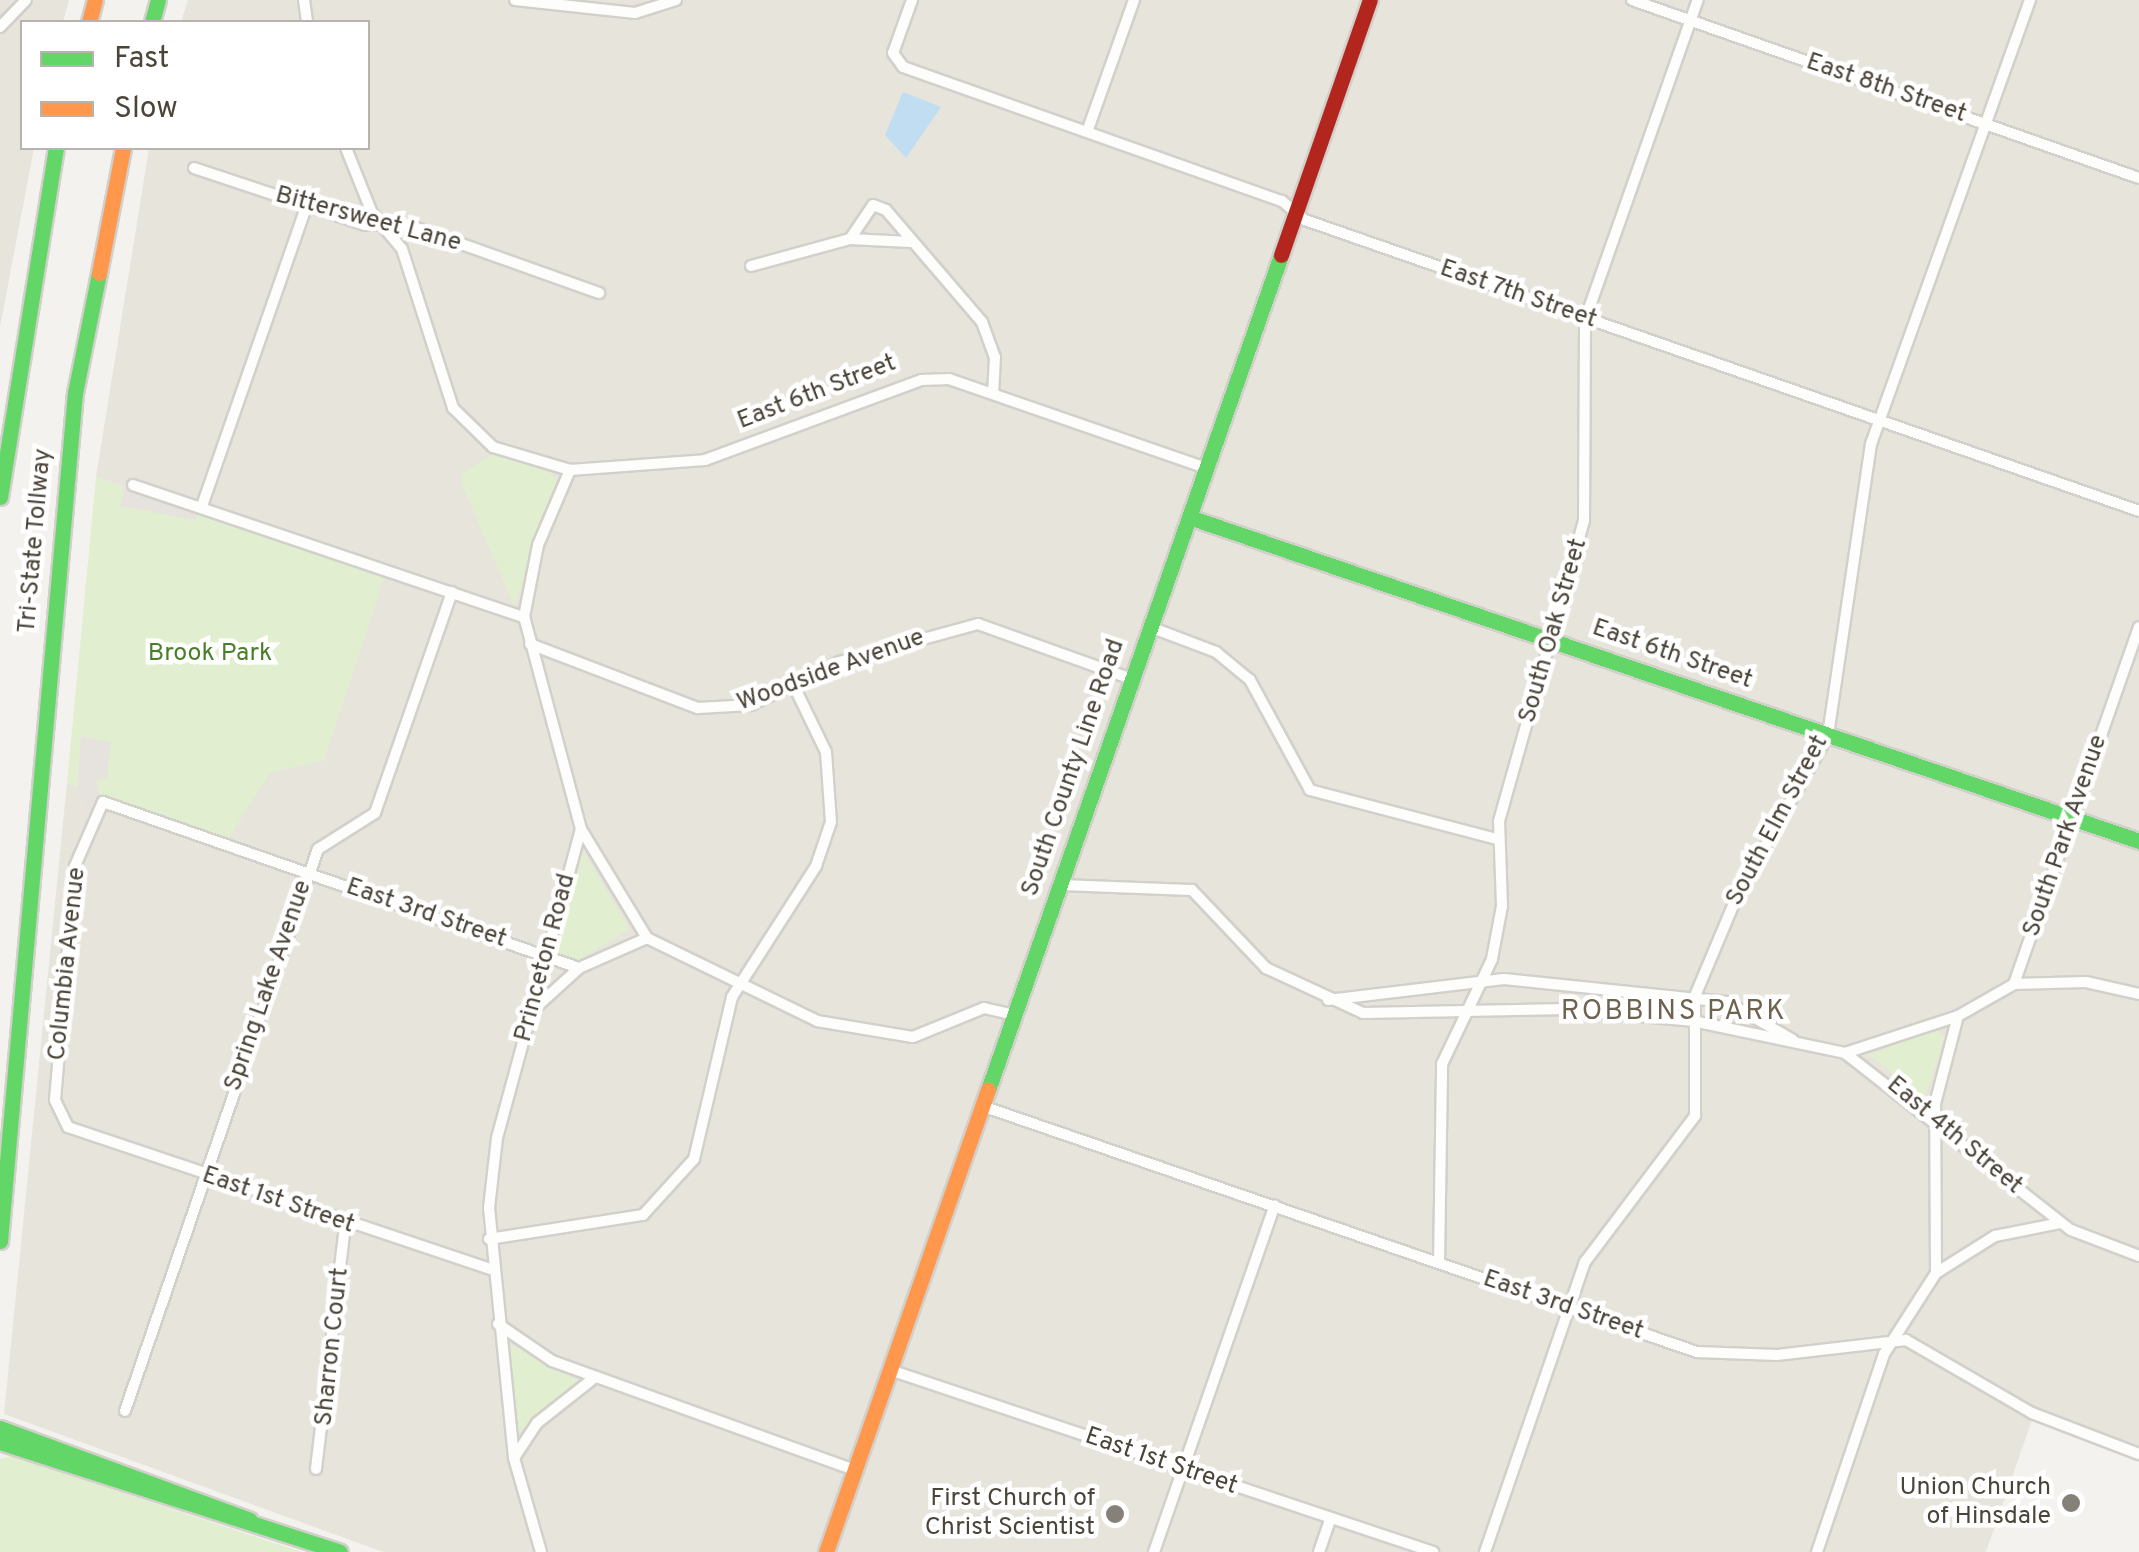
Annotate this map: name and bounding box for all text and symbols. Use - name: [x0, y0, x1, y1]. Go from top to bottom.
- legend: [20, 20, 370, 150]
- text: Fast: [114, 41, 169, 78]
- street label: East 8th Street: [1802, 48, 1970, 130]
- text: Slow: [114, 91, 178, 128]
- street label: Bittersweet Lane: [272, 181, 464, 259]
- street label: East 7th Street: [1435, 254, 1601, 336]
- street label: East 6th Street: [733, 349, 901, 437]
- street label: Tri-State Tollway: [13, 447, 59, 635]
- street label: South Oak Street: [1513, 535, 1595, 727]
- street label: East 6th Street: [1588, 614, 1756, 696]
- street label: Woodside Avenue: [733, 623, 929, 719]
- street label: South County Line Road: [1016, 636, 1132, 900]
- park label: Brook Park: [148, 639, 272, 669]
- street label: South Elm Street: [1720, 731, 1836, 911]
- street label: South Park Avenue: [2017, 731, 2115, 941]
- street label: Columbia Avenue: [43, 865, 93, 1063]
- street label: Princeton Road: [509, 871, 583, 1045]
- street label: East 3rd Street: [342, 873, 510, 955]
- street label: Spring Lake Avenue: [219, 876, 319, 1096]
- district label: ROBBINS PARK: [1561, 995, 1787, 1029]
- street label: East 4th Street: [1880, 1070, 2028, 1202]
- street label: East 1st Street: [198, 1161, 358, 1241]
- street label: East 3rd Street: [1479, 1265, 1647, 1347]
- street label: Sharron Court: [310, 1266, 356, 1428]
- street label: East 1st Street: [1081, 1422, 1241, 1502]
- place label: Union Church of Hinsdale: [1899, 1474, 2051, 1533]
- place label: First Church of Christ Scientist: [925, 1485, 1095, 1544]
- marker: Union Church of Hinsdale: [2060, 1492, 2082, 1514]
- marker: First Church of Christ Scientist: [1104, 1503, 1126, 1525]

